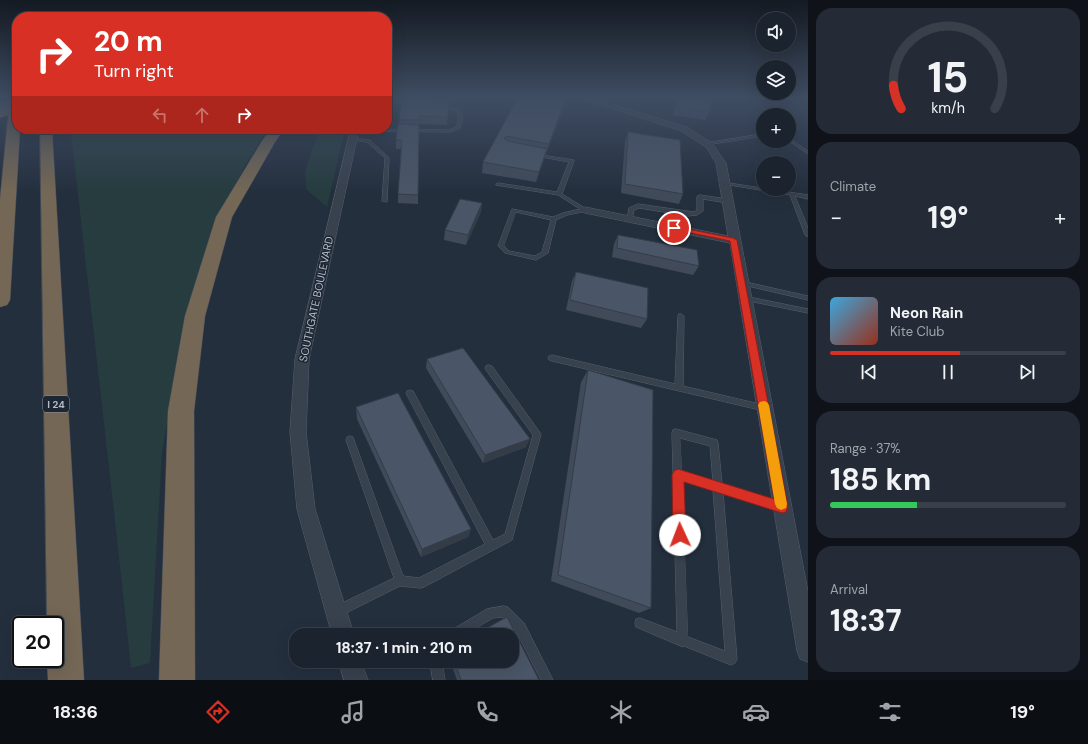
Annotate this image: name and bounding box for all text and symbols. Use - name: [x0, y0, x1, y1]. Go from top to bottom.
- map controls: [756, 12, 796, 196]
- button: sound: [756, 12, 796, 52]
- text: 20 m: [94, 23, 163, 60]
- icon: right: [28, 28, 80, 80]
- text: 15: [927, 51, 969, 105]
- text: Turn right: [94, 59, 174, 83]
- button: layers: [756, 60, 796, 100]
- text: km/h: [931, 99, 965, 117]
- icon: left: [149, 104, 171, 126]
- icon: ahead: [191, 104, 213, 126]
- icon: right: [233, 104, 255, 126]
- button: +: [756, 108, 796, 148]
- button: −: [756, 156, 796, 196]
- text: Climate: [830, 178, 876, 195]
- text: 19°: [928, 198, 968, 237]
- text: −: [830, 203, 842, 232]
- text: +: [1054, 203, 1066, 232]
- pin: [657, 211, 691, 245]
- icon: arrive: [663, 217, 685, 239]
- street label: SOUTHGATE BOULEVARD: [296, 235, 336, 363]
- text: Neon Rain: [890, 303, 963, 323]
- text: Kite Club: [890, 323, 944, 340]
- icon: previous: [858, 361, 880, 383]
- icon: pause: [937, 361, 959, 383]
- icon: next: [1016, 361, 1038, 383]
- road number: I 24: [43, 396, 69, 412]
- text: Range · 37%: [830, 440, 901, 457]
- text: 185 km: [830, 460, 931, 499]
- position arrow: [659, 514, 701, 556]
- text: Arrival: [830, 581, 868, 598]
- text: 18:37: [830, 601, 902, 640]
- speed limit sign: 20: [12, 616, 64, 668]
- text: 18:37 · 1 min · 210 m: [336, 638, 472, 658]
- icon: directions: [204, 698, 232, 726]
- icon: music: [339, 698, 367, 726]
- icon: phone: [473, 698, 501, 726]
- icon: climate: [607, 698, 635, 726]
- icon: car: [742, 698, 770, 726]
- icon: filters: [876, 698, 904, 726]
- text: 18:36: [53, 700, 98, 724]
- text: 19°: [1010, 700, 1035, 724]

